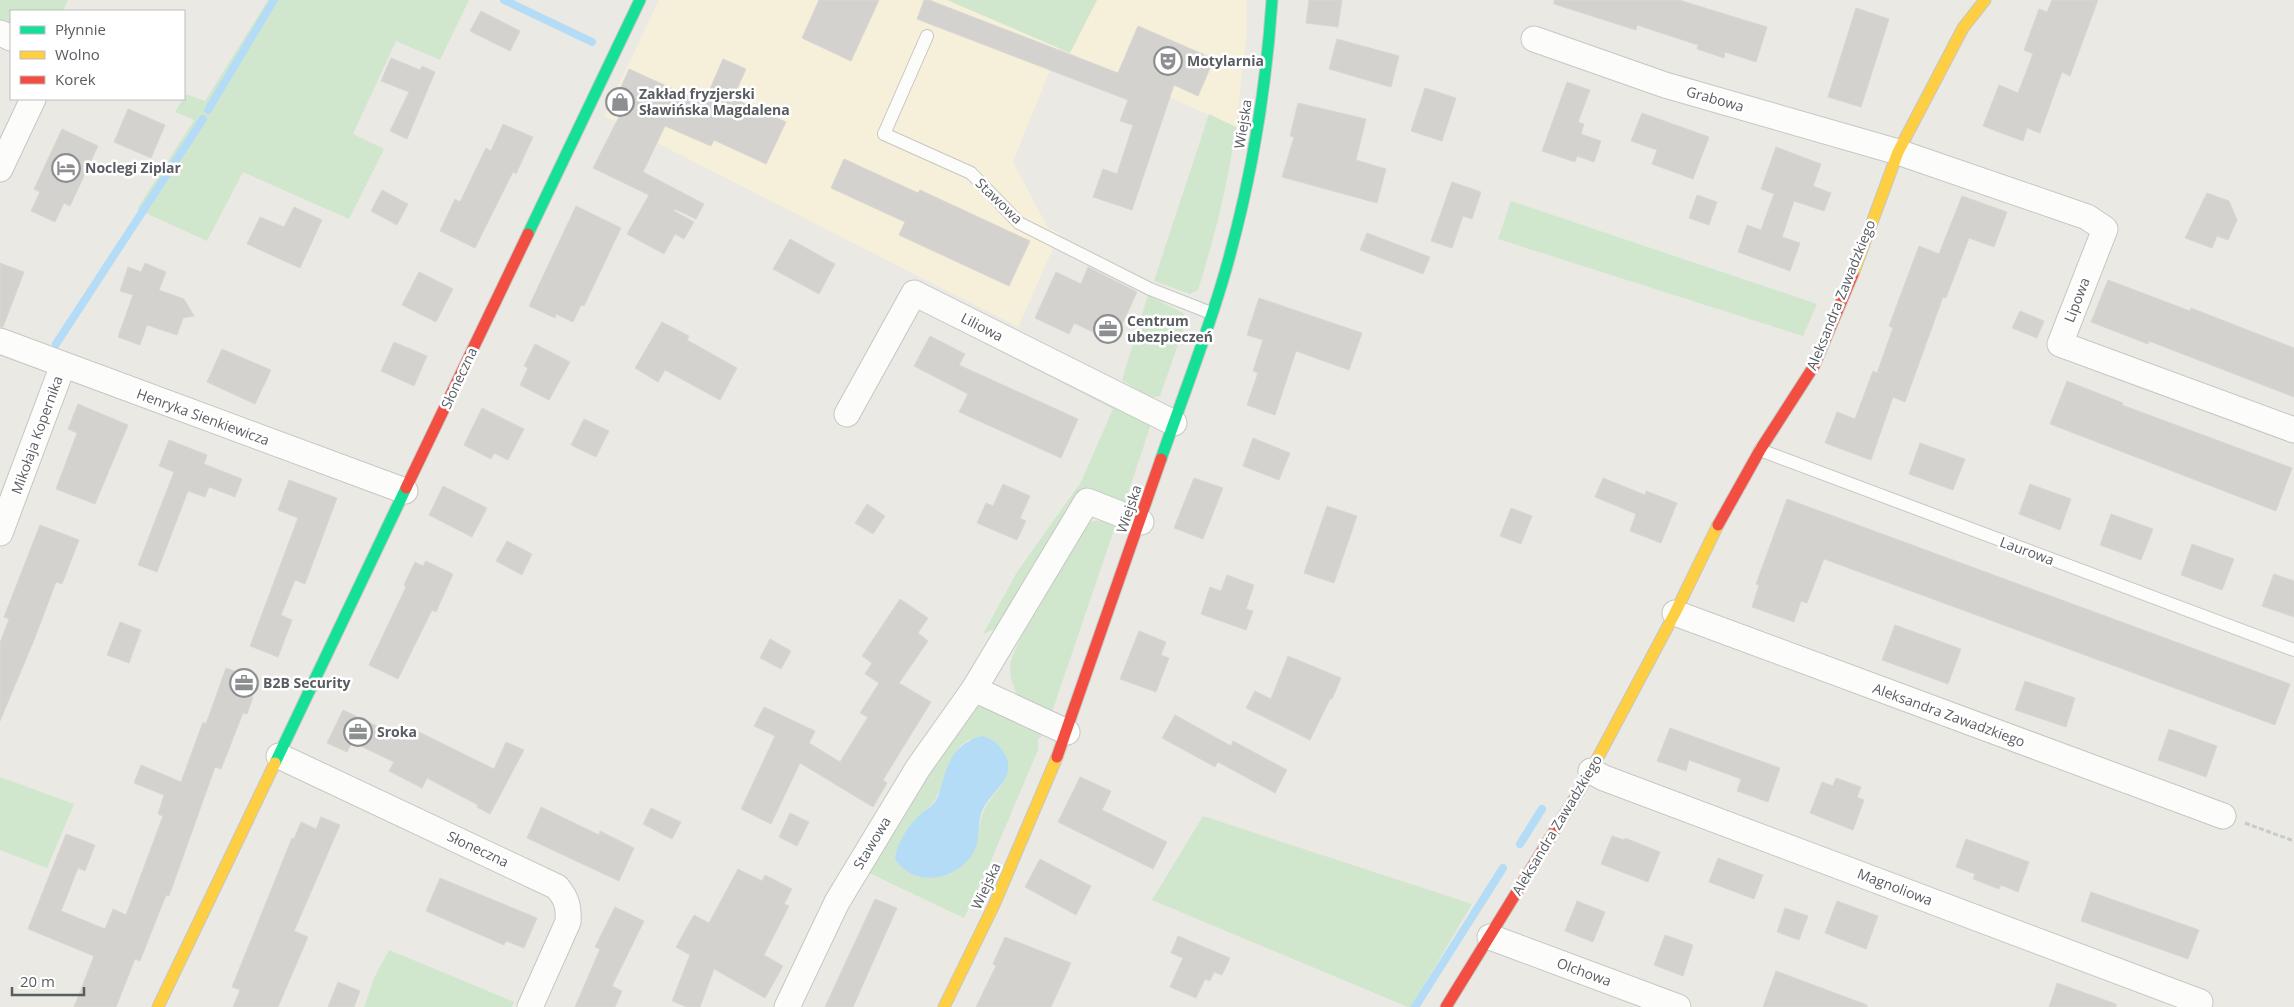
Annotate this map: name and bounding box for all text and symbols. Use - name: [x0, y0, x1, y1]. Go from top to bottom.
- legend: [10, 10, 185, 100]
- text: Płynnie: [55, 19, 106, 39]
- text: Wolno: [55, 44, 100, 64]
- theatre icon: Motylarnia: [1153, 46, 1183, 76]
- place label: Motylarnia: [1187, 51, 1264, 70]
- text: Korek: [55, 69, 96, 89]
- street label: Grabowa: [1684, 81, 1746, 116]
- place label: Zakład fryzjerski Sławińska Magdalena: [639, 84, 790, 119]
- shop icon: Zakład fryzjerski Sławińska Magdalena: [605, 87, 635, 117]
- street label: Wiejska: [1229, 98, 1256, 150]
- hotel icon: Noclegi Ziplar: [51, 153, 81, 183]
- place label: Noclegi Ziplar: [85, 158, 182, 177]
- street label: Stawowa: [972, 174, 1027, 228]
- street label: Aleksandra Zawadzkiego: [1802, 217, 1879, 373]
- street label: Lipowa: [2059, 275, 2094, 325]
- street label: Liliowa: [958, 308, 1007, 345]
- place label: Centrum ubezpieczeń: [1127, 311, 1213, 346]
- office icon: Centrum ubezpieczeń: [1093, 314, 1123, 344]
- street label: Słoneczna: [436, 344, 481, 412]
- street label: Mikołaja Kopernika: [6, 373, 67, 497]
- street label: Henryka Sienkiewicza: [134, 384, 272, 449]
- street label: Wiejska: [1111, 482, 1146, 535]
- street label: Laurowa: [1997, 532, 2057, 569]
- office icon: B2B Security: [229, 668, 259, 698]
- place label: B2B Security: [263, 673, 351, 692]
- street label: Aleksandra Zawadzkiego: [1870, 678, 2028, 751]
- office icon: Sroka: [343, 717, 373, 747]
- place label: Sroka: [377, 722, 417, 741]
- street label: Aleksandra Zawadzkiego: [1507, 751, 1606, 898]
- street label: Stawowa: [848, 813, 895, 873]
- street label: Słoneczna: [444, 826, 512, 871]
- street label: Wiejska: [966, 859, 1005, 912]
- street label: Magnoliowa: [1855, 863, 1936, 910]
- street label: Olchowa: [1554, 953, 1614, 990]
- scale bar: [12, 964, 85, 996]
- text: 20 m: [20, 971, 55, 991]

